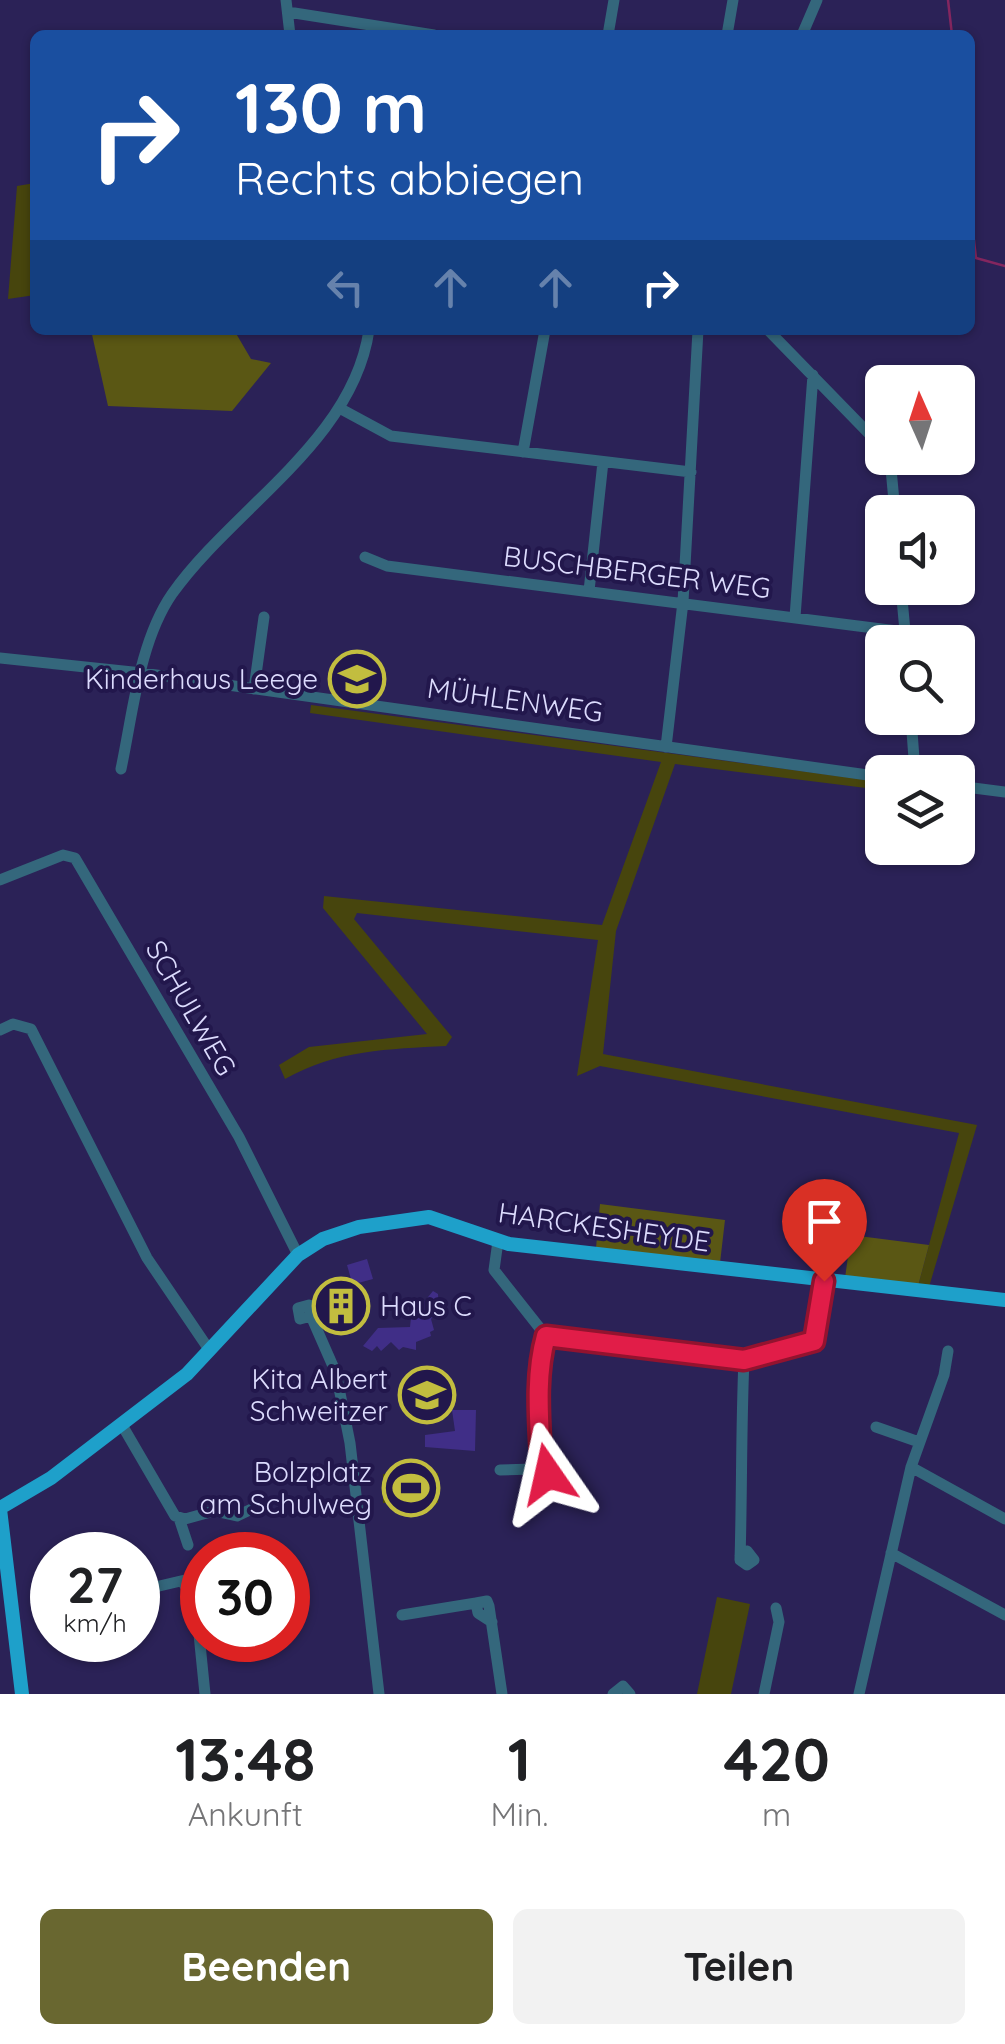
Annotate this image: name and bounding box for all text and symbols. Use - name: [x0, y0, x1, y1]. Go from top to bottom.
- text: 130 m: [235, 63, 427, 151]
- icon: right: [70, 70, 200, 200]
- text: Rechts abbiegen: [235, 150, 584, 206]
- icon: left: [318, 260, 373, 315]
- icon: ahead: [423, 260, 478, 315]
- icon: ahead: [528, 260, 583, 315]
- icon: right: [633, 260, 688, 315]
- north arrow: [865, 365, 975, 475]
- map controls: [865, 365, 975, 865]
- button: sound: [865, 495, 975, 605]
- street label: BUSCHBERGER WEG: [501, 538, 773, 605]
- button: search: [865, 625, 975, 735]
- school or university icon: Kinderhaus Leege: [327, 649, 387, 709]
- place label: Kinderhaus Leege: [85, 661, 318, 696]
- street label: MÜHLENWEG: [425, 670, 605, 729]
- button: layers: [865, 755, 975, 865]
- street label: SCHULWEG: [139, 934, 244, 1082]
- pin: [782, 1179, 867, 1282]
- street label: HARCKESHEYDE: [496, 1194, 712, 1259]
- icon: arrive: [797, 1194, 852, 1249]
- building icon: Haus C: [311, 1276, 371, 1336]
- place label: Haus C: [380, 1288, 472, 1323]
- place label: Kita Albert Schweitzer: [250, 1361, 388, 1428]
- school or university icon: Kita Albert Schweitzer: [397, 1365, 457, 1425]
- position arrow: [496, 1422, 600, 1526]
- place label: Bolzplatz am Schulweg: [200, 1454, 372, 1521]
- sports icon: Bolzplatz am Schulweg: [381, 1458, 441, 1518]
- speed limit sign: 30: [180, 1532, 310, 1662]
- text: 27: [67, 1553, 123, 1616]
- text: km/h: [63, 1607, 127, 1638]
- text: 13:48: [175, 1721, 315, 1796]
- text: 1: [508, 1721, 531, 1796]
- text: 420: [723, 1721, 830, 1796]
- text: Ankunft: [188, 1794, 303, 1834]
- text: Min.: [491, 1794, 548, 1834]
- text: m: [762, 1794, 791, 1834]
- button: Beenden: [40, 1909, 493, 2024]
- button: Teilen: [513, 1909, 965, 2024]

